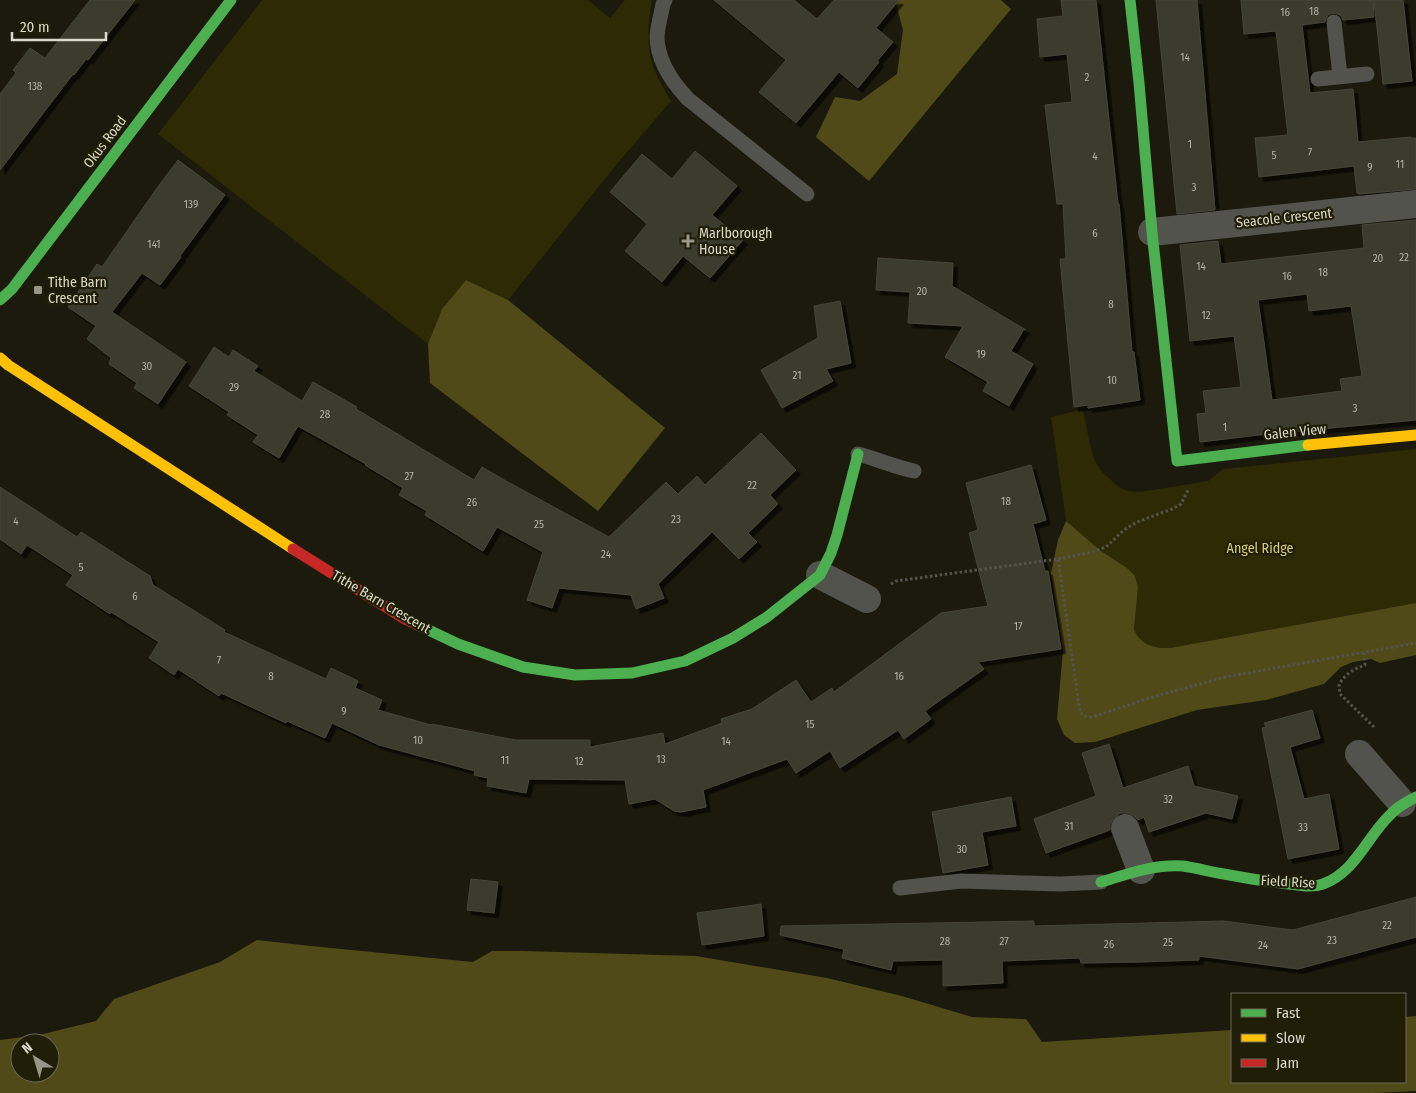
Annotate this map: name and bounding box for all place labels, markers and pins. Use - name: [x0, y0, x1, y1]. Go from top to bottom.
- place label: Marlborough House: [699, 225, 772, 258]
- marker: Marlborough House: [681, 234, 695, 248]
- place label: Tithe Barn Crescent: [48, 274, 107, 307]
- marker: Tithe Barn Crescent: [32, 284, 44, 296]

